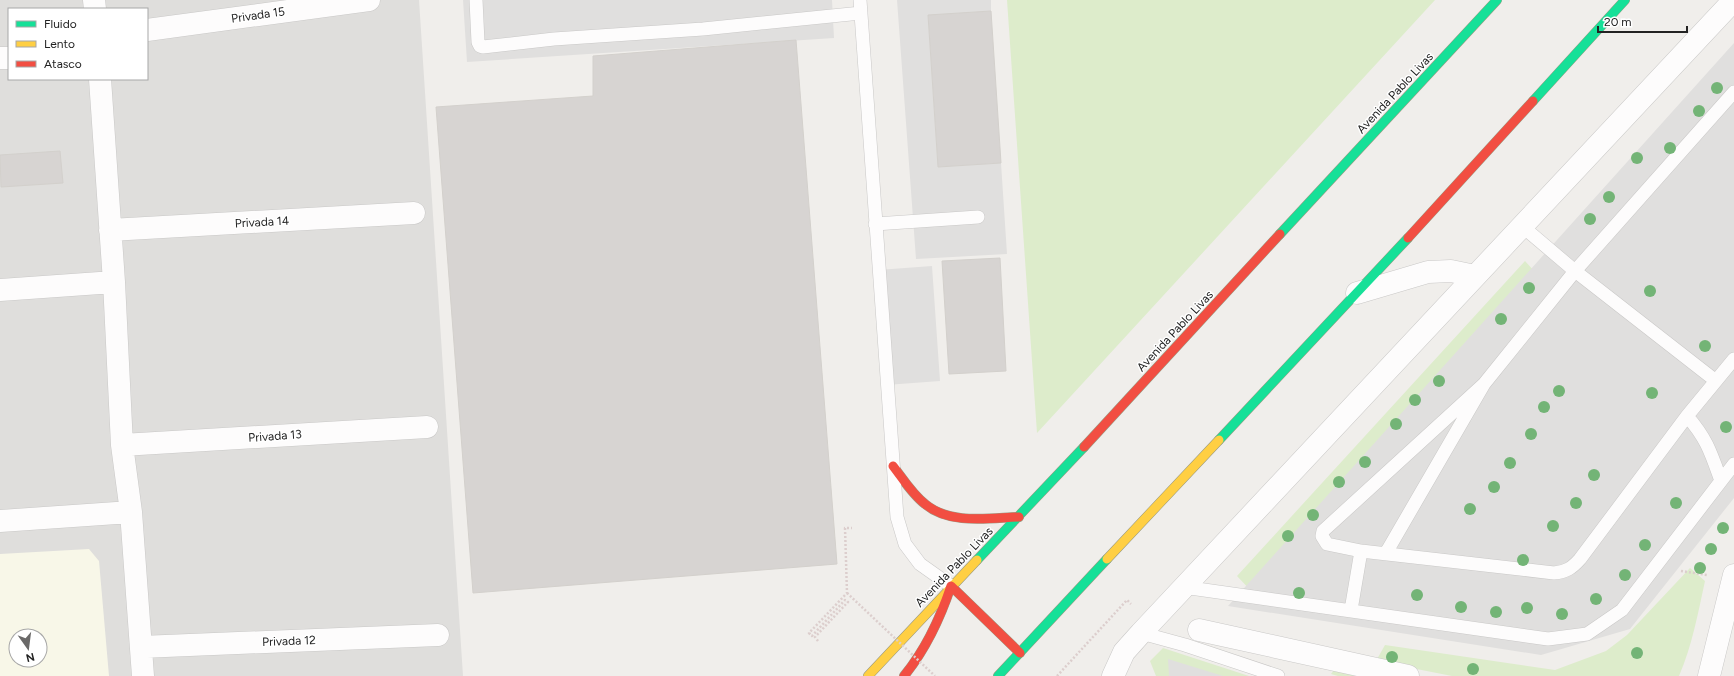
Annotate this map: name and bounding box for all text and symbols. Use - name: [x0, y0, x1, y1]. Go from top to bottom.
- street label: Privada 15: [230, 4, 286, 26]
- legend: [8, 8, 148, 80]
- scale bar: [1598, 8, 1687, 34]
- text: 20 m: [1604, 15, 1632, 29]
- text: Fluido: [44, 17, 77, 31]
- text: Lento: [44, 37, 75, 51]
- street label: Avenida Pablo Livas: [1354, 49, 1436, 136]
- text: Atasco: [44, 57, 82, 71]
- street label: Privada 14: [234, 214, 290, 230]
- street label: Avenida Pablo Livas: [1134, 287, 1216, 374]
- street label: Privada 13: [248, 427, 302, 445]
- street label: Avenida Pablo Livas: [912, 524, 996, 610]
- north arrow: [8, 628, 48, 668]
- street label: Privada 12: [262, 633, 316, 649]
- text: N: [25, 650, 36, 665]

